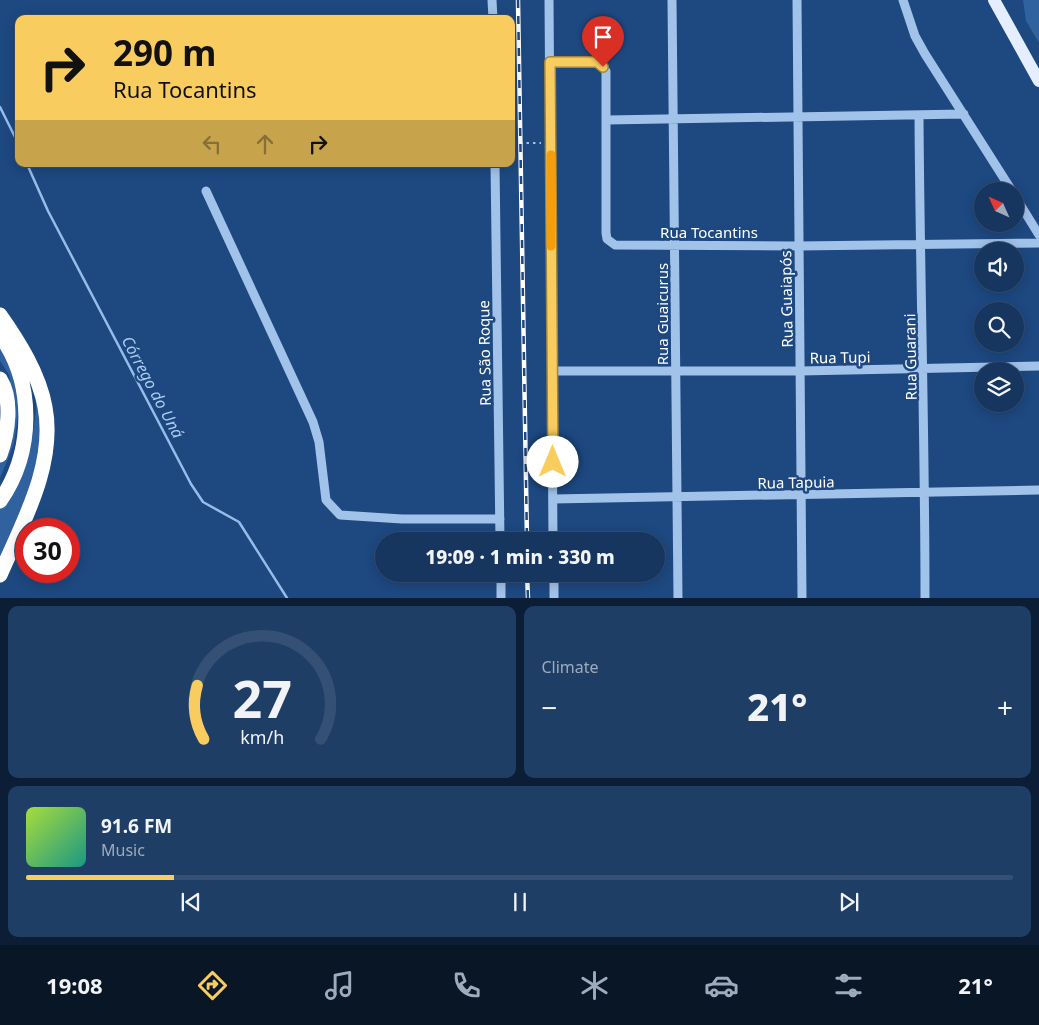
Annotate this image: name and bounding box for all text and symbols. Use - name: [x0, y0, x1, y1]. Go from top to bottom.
- pin: [582, 16, 624, 67]
- icon: arrive: [589, 23, 617, 51]
- text: 290 m: [113, 29, 216, 76]
- icon: right: [30, 35, 95, 100]
- text: Rua Tocantins: [113, 74, 257, 104]
- icon: left: [198, 130, 226, 158]
- icon: ahead: [251, 130, 279, 158]
- icon: right: [304, 130, 332, 158]
- north arrow: [974, 182, 1024, 232]
- map controls: [974, 182, 1024, 412]
- street label: Rua Tocantins: [660, 222, 758, 242]
- button: sound: [974, 242, 1024, 292]
- street label: Rua Guaiapós: [775, 250, 797, 348]
- street label: Rua Guaicurus: [652, 263, 672, 365]
- street label: Rua São Roque: [473, 300, 495, 406]
- button: search: [974, 302, 1024, 352]
- street label: Rua Guarani: [899, 313, 921, 401]
- water label: Córrego do Uná: [117, 332, 189, 442]
- street label: Rua Tupi: [809, 346, 871, 368]
- button: layers: [974, 362, 1024, 412]
- position arrow: [526, 435, 578, 487]
- street label: Rua Tapuia: [757, 471, 835, 493]
- speed limit sign: 30: [15, 518, 80, 583]
- text: 19:09 · 1 min · 330 m: [425, 544, 615, 570]
- text: Climate: [542, 656, 599, 678]
- text: 27: [232, 662, 292, 733]
- text: 21°: [747, 680, 807, 732]
- text: −: [542, 688, 558, 726]
- text: +: [997, 688, 1013, 726]
- text: km/h: [240, 725, 284, 749]
- text: 91.6 FM: [101, 813, 172, 839]
- text: Music: [101, 839, 145, 861]
- icon: previous: [177, 888, 205, 916]
- icon: pause: [506, 888, 534, 916]
- icon: next: [835, 888, 863, 916]
- icon: directions: [195, 968, 230, 1003]
- icon: music: [322, 968, 357, 1003]
- icon: phone: [449, 968, 484, 1003]
- icon: climate: [577, 968, 612, 1003]
- icon: car: [704, 968, 739, 1003]
- icon: filters: [831, 968, 866, 1003]
- text: 19:08: [46, 970, 103, 1000]
- text: 21°: [958, 970, 993, 1000]

